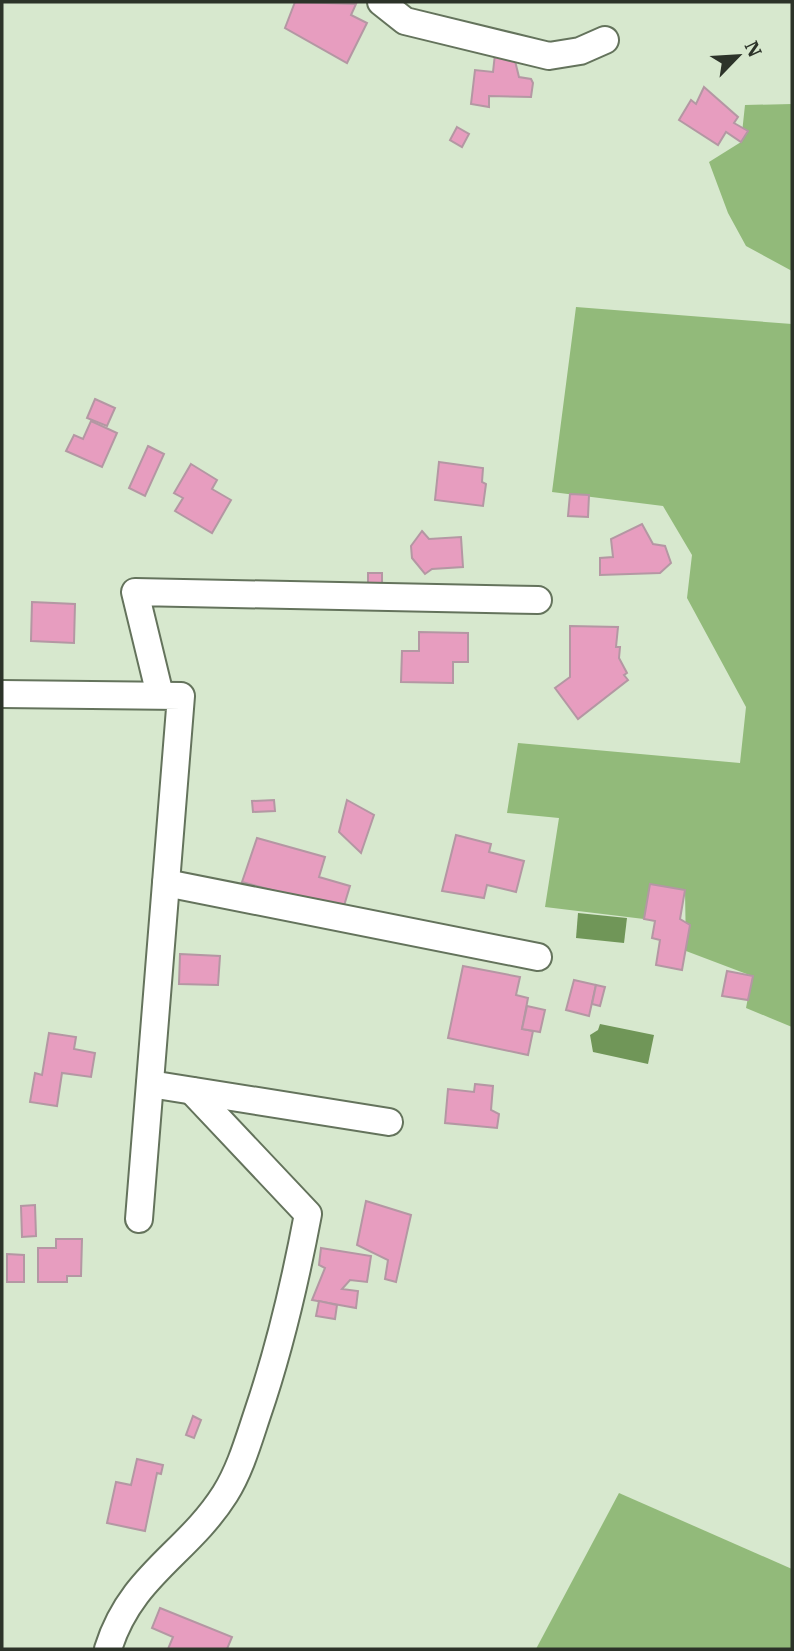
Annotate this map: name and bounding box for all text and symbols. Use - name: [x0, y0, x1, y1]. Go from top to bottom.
- north arrow: [703, 21, 773, 91]
- text: N: [739, 37, 767, 61]

